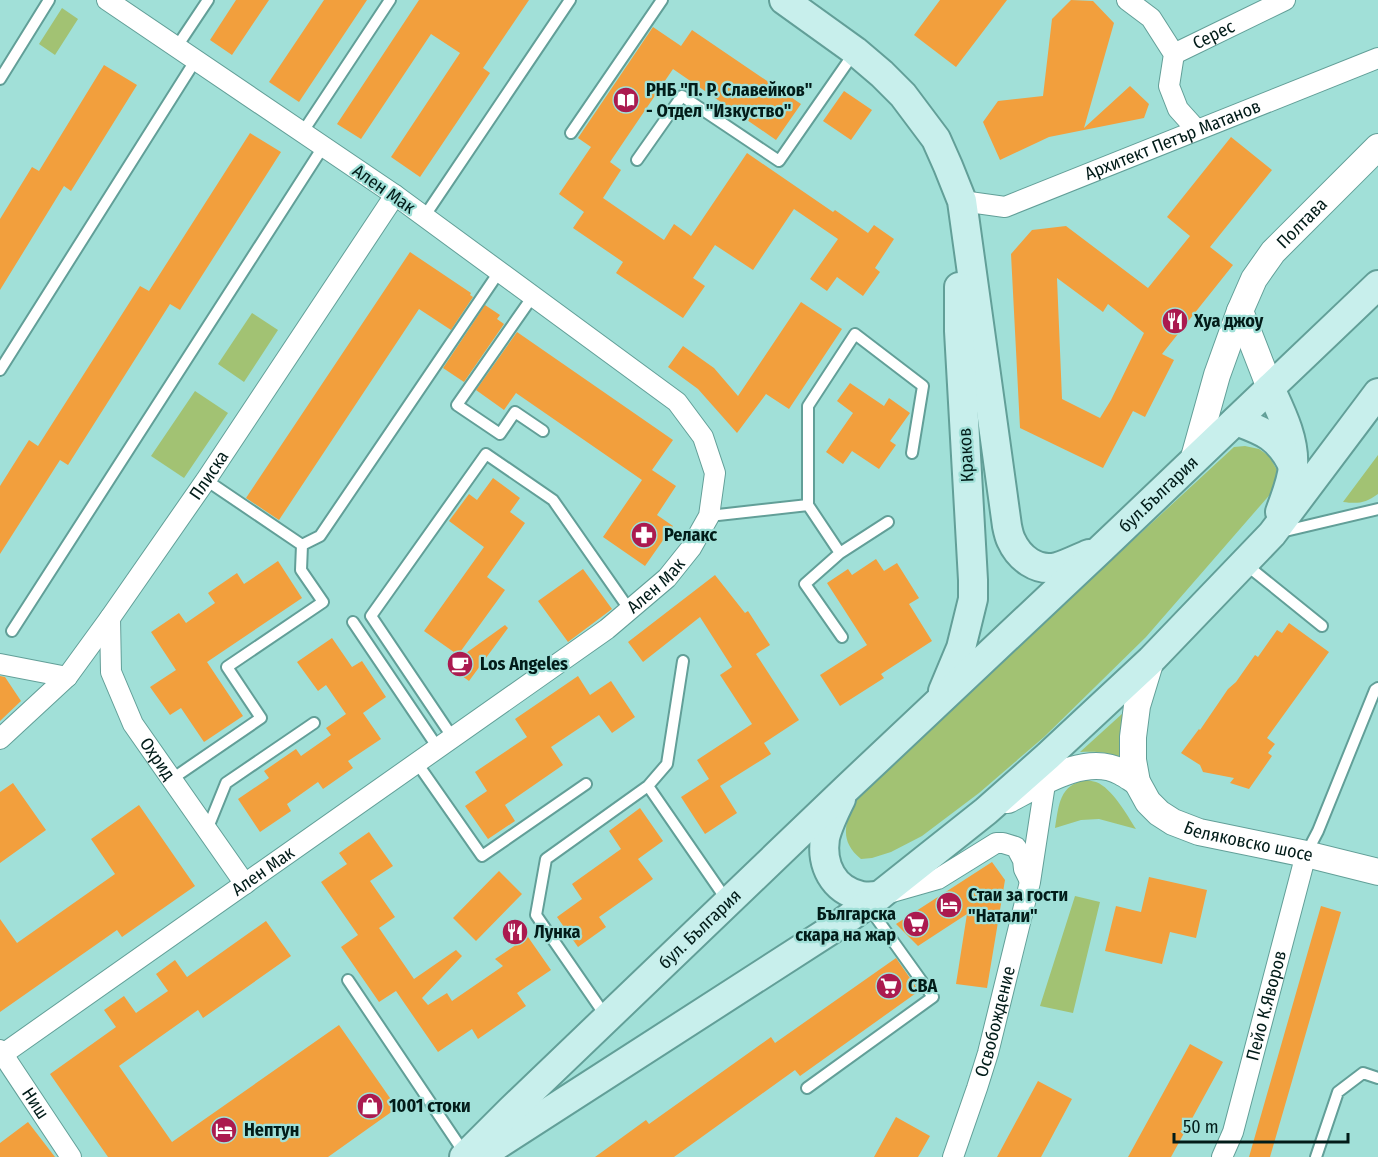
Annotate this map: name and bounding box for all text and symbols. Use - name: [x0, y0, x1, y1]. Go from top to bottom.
- street label: Серес: [1189, 15, 1238, 54]
- place label: РНБ "П. Р. Славейков" - Отдел "Изкуство": [646, 79, 812, 122]
- library icon: РНБ "П. Р. Славейков" - Отдел "Изкуство": [611, 85, 641, 115]
- street label: Архитект Петър Матанов: [1082, 95, 1264, 185]
- street label: Ален Мак: [348, 159, 420, 219]
- street label: Полтава: [1272, 193, 1332, 253]
- restaurant icon: Хуа джоу: [1160, 306, 1190, 336]
- place label: Хуа джоу: [1193, 310, 1264, 332]
- street label: Краков: [954, 427, 978, 483]
- street label: Плиска: [185, 446, 233, 504]
- street label: бул.България: [1114, 451, 1203, 537]
- pharmacy icon: Релакс: [629, 520, 659, 550]
- place label: Релакс: [664, 524, 717, 546]
- street label: Ален Мак: [622, 553, 690, 618]
- cafe icon: Los Angeles: [445, 649, 475, 679]
- place label: Los Angeles: [480, 653, 568, 675]
- street label: Охрид: [135, 733, 180, 785]
- street label: Беляковско шосе: [1181, 816, 1315, 866]
- street label: Ален Мак: [227, 841, 299, 901]
- place label: Стаи за гости "Натали": [968, 884, 1068, 927]
- street label: бул. България: [654, 885, 746, 974]
- hotel icon: Стаи за гости "Натали": [934, 890, 964, 920]
- place label: Българска скара на жар: [795, 903, 896, 946]
- supermarket icon: Българска скара на жар: [901, 909, 931, 939]
- restaurant icon: Лунка: [500, 917, 530, 947]
- place label: Лунка: [534, 921, 581, 943]
- street label: Пейо К.Яворов: [1241, 948, 1291, 1063]
- street label: Освобождение: [970, 964, 1020, 1080]
- supermarket icon: CBA: [874, 971, 904, 1001]
- place label: CBA: [908, 975, 937, 997]
- street label: Ниш: [17, 1083, 54, 1123]
- shop icon: 1001 стоки: [355, 1091, 385, 1121]
- place label: 1001 стоки: [389, 1095, 471, 1117]
- scale bar: [1174, 1106, 1348, 1144]
- hotel icon: Нептун: [209, 1115, 239, 1145]
- text: 50 m: [1183, 1116, 1219, 1138]
- place label: Нептун: [244, 1119, 299, 1141]

